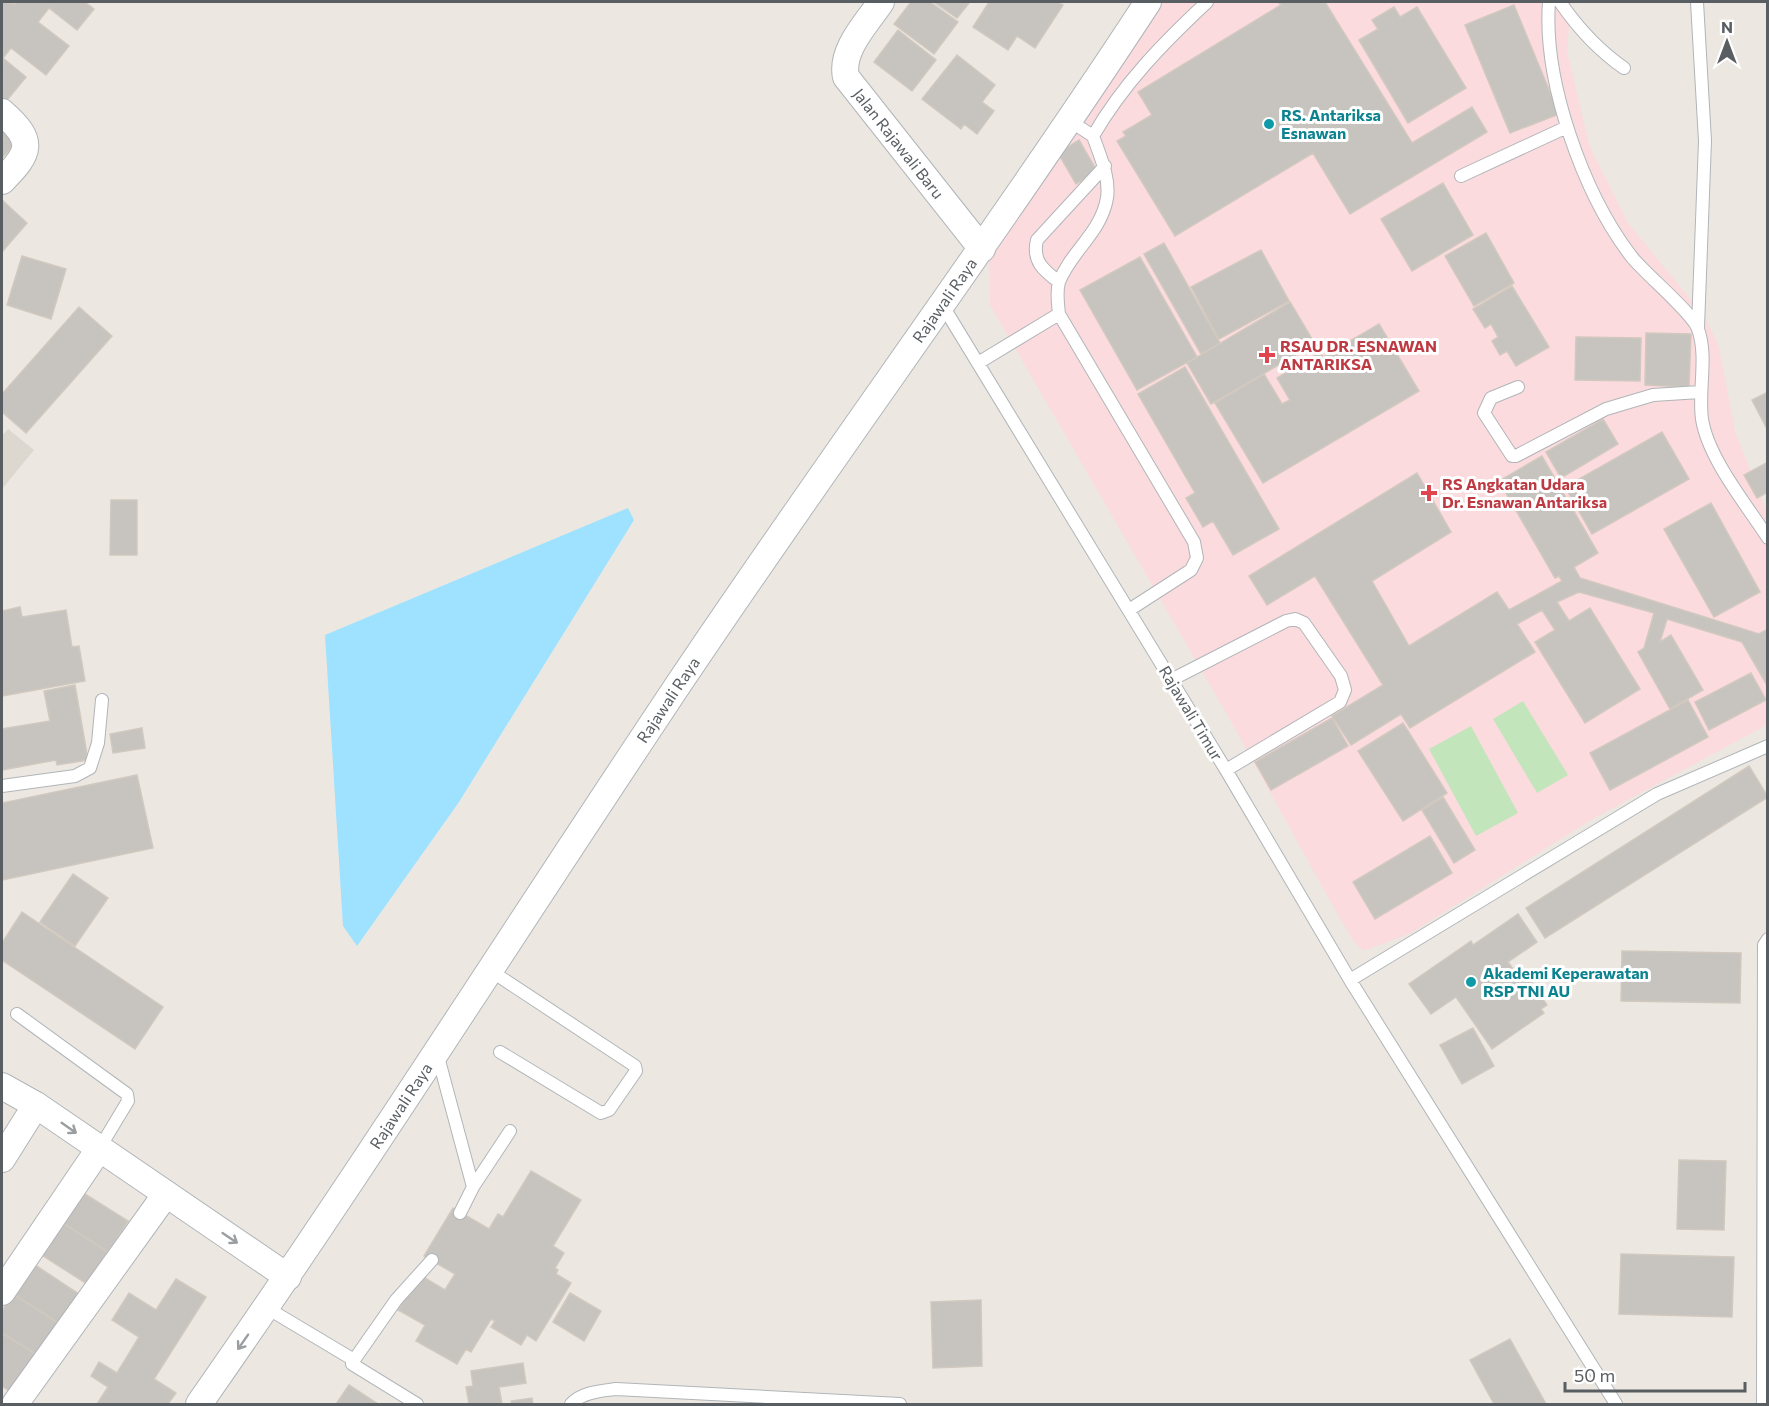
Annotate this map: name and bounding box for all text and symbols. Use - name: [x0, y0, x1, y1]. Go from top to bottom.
- north arrow: [1697, 12, 1757, 72]
- text: N: [1721, 17, 1733, 36]
- street label: Jalan Rajawali Baru: [850, 84, 948, 202]
- place label: RS. Antariksa Esnawan: [1281, 105, 1381, 142]
- marker: RS. Antariksa Esnawan: [1262, 117, 1276, 131]
- street label: Rajawali Raya: [908, 254, 980, 346]
- place label: RSAU DR. ESNAWAN ANTARIKSA: [1280, 336, 1437, 373]
- marker: RSAU DR. ESNAWAN ANTARIKSA: [1258, 346, 1276, 364]
- place label: RS Angkatan Udara Dr. Esnawan Antariksa: [1442, 474, 1607, 511]
- marker: RS Angkatan Udara Dr. Esnawan Antariksa: [1420, 484, 1438, 502]
- street label: Rajawali Raya: [632, 653, 703, 746]
- street label: Rajawali Timur: [1156, 662, 1227, 764]
- place label: Akademi Keperawatan RSP TNI AU: [1483, 963, 1649, 1000]
- marker: Akademi Keperawatan RSP TNI AU: [1464, 975, 1478, 989]
- street label: Rajawali Raya: [365, 1059, 436, 1152]
- one-way arrow: [60, 1122, 77, 1134]
- one-way arrow: [221, 1232, 238, 1244]
- one-way arrow: [237, 1334, 249, 1350]
- scale bar: [1565, 1355, 1745, 1393]
- text: 50 m: [1574, 1364, 1615, 1386]

